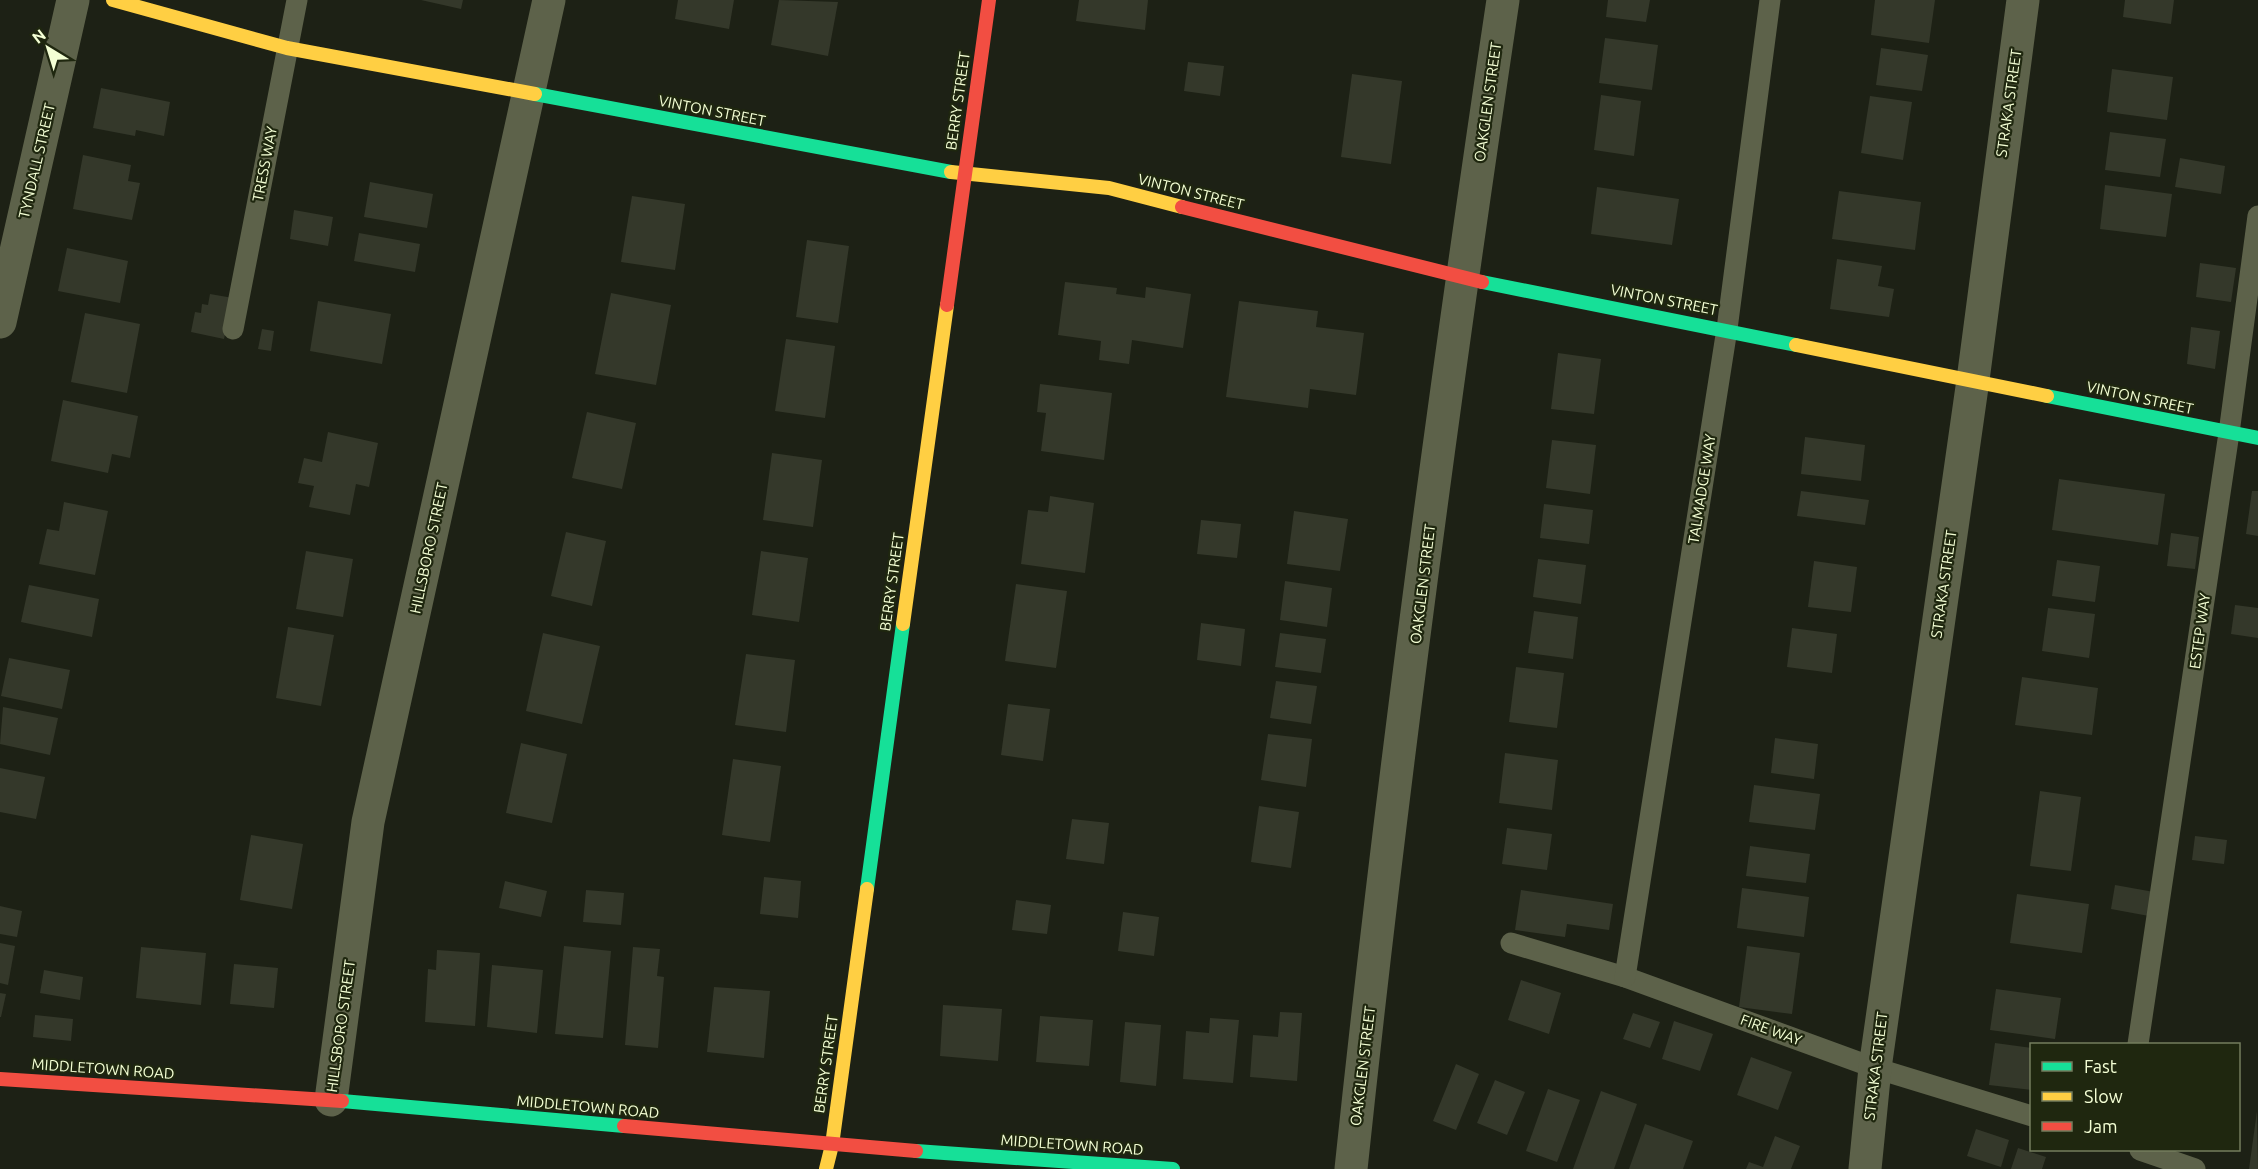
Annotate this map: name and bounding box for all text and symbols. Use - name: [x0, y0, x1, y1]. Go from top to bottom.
- north arrow: [18, 18, 78, 78]
- text: N: [29, 25, 49, 47]
- street label: OAKGLEN STREET: [1471, 40, 1504, 163]
- street label: STRAKA STREET: [1992, 47, 2025, 158]
- street label: BERRY STREET: [942, 50, 973, 151]
- street label: VINTON STREET: [657, 92, 768, 129]
- street label: TYNDALL STREET: [15, 101, 58, 220]
- street label: TRESS WAY: [249, 125, 280, 203]
- street label: VINTON STREET: [1136, 170, 1247, 213]
- street label: VINTON STREET: [1609, 281, 1720, 318]
- street label: VINTON STREET: [2085, 378, 2196, 417]
- street label: TALMADGE WAY: [1684, 432, 1719, 545]
- street label: HILLSBORO STREET: [406, 480, 451, 615]
- street label: OAKGLEN STREET: [1407, 522, 1438, 645]
- street label: STRAKA STREET: [1927, 528, 1960, 639]
- street label: BERRY STREET: [876, 531, 907, 632]
- street label: ESTEP WAY: [2186, 592, 2213, 670]
- street label: HILLSBORO STREET: [323, 958, 358, 1093]
- street label: OAKGLEN STREET: [1347, 1004, 1378, 1127]
- street label: STRAKA STREET: [1860, 1010, 1891, 1121]
- street label: FIRE WAY: [1738, 1011, 1804, 1049]
- street label: BERRY STREET: [810, 1013, 841, 1114]
- legend: [2030, 1043, 2240, 1151]
- street label: MIDDLETOWN ROAD: [31, 1055, 175, 1082]
- text: Fast: [2084, 1056, 2117, 1076]
- text: Slow: [2084, 1086, 2123, 1106]
- street label: MIDDLETOWN ROAD: [516, 1092, 660, 1121]
- text: Jam: [2084, 1116, 2118, 1136]
- street label: MIDDLETOWN ROAD: [1000, 1131, 1144, 1158]

